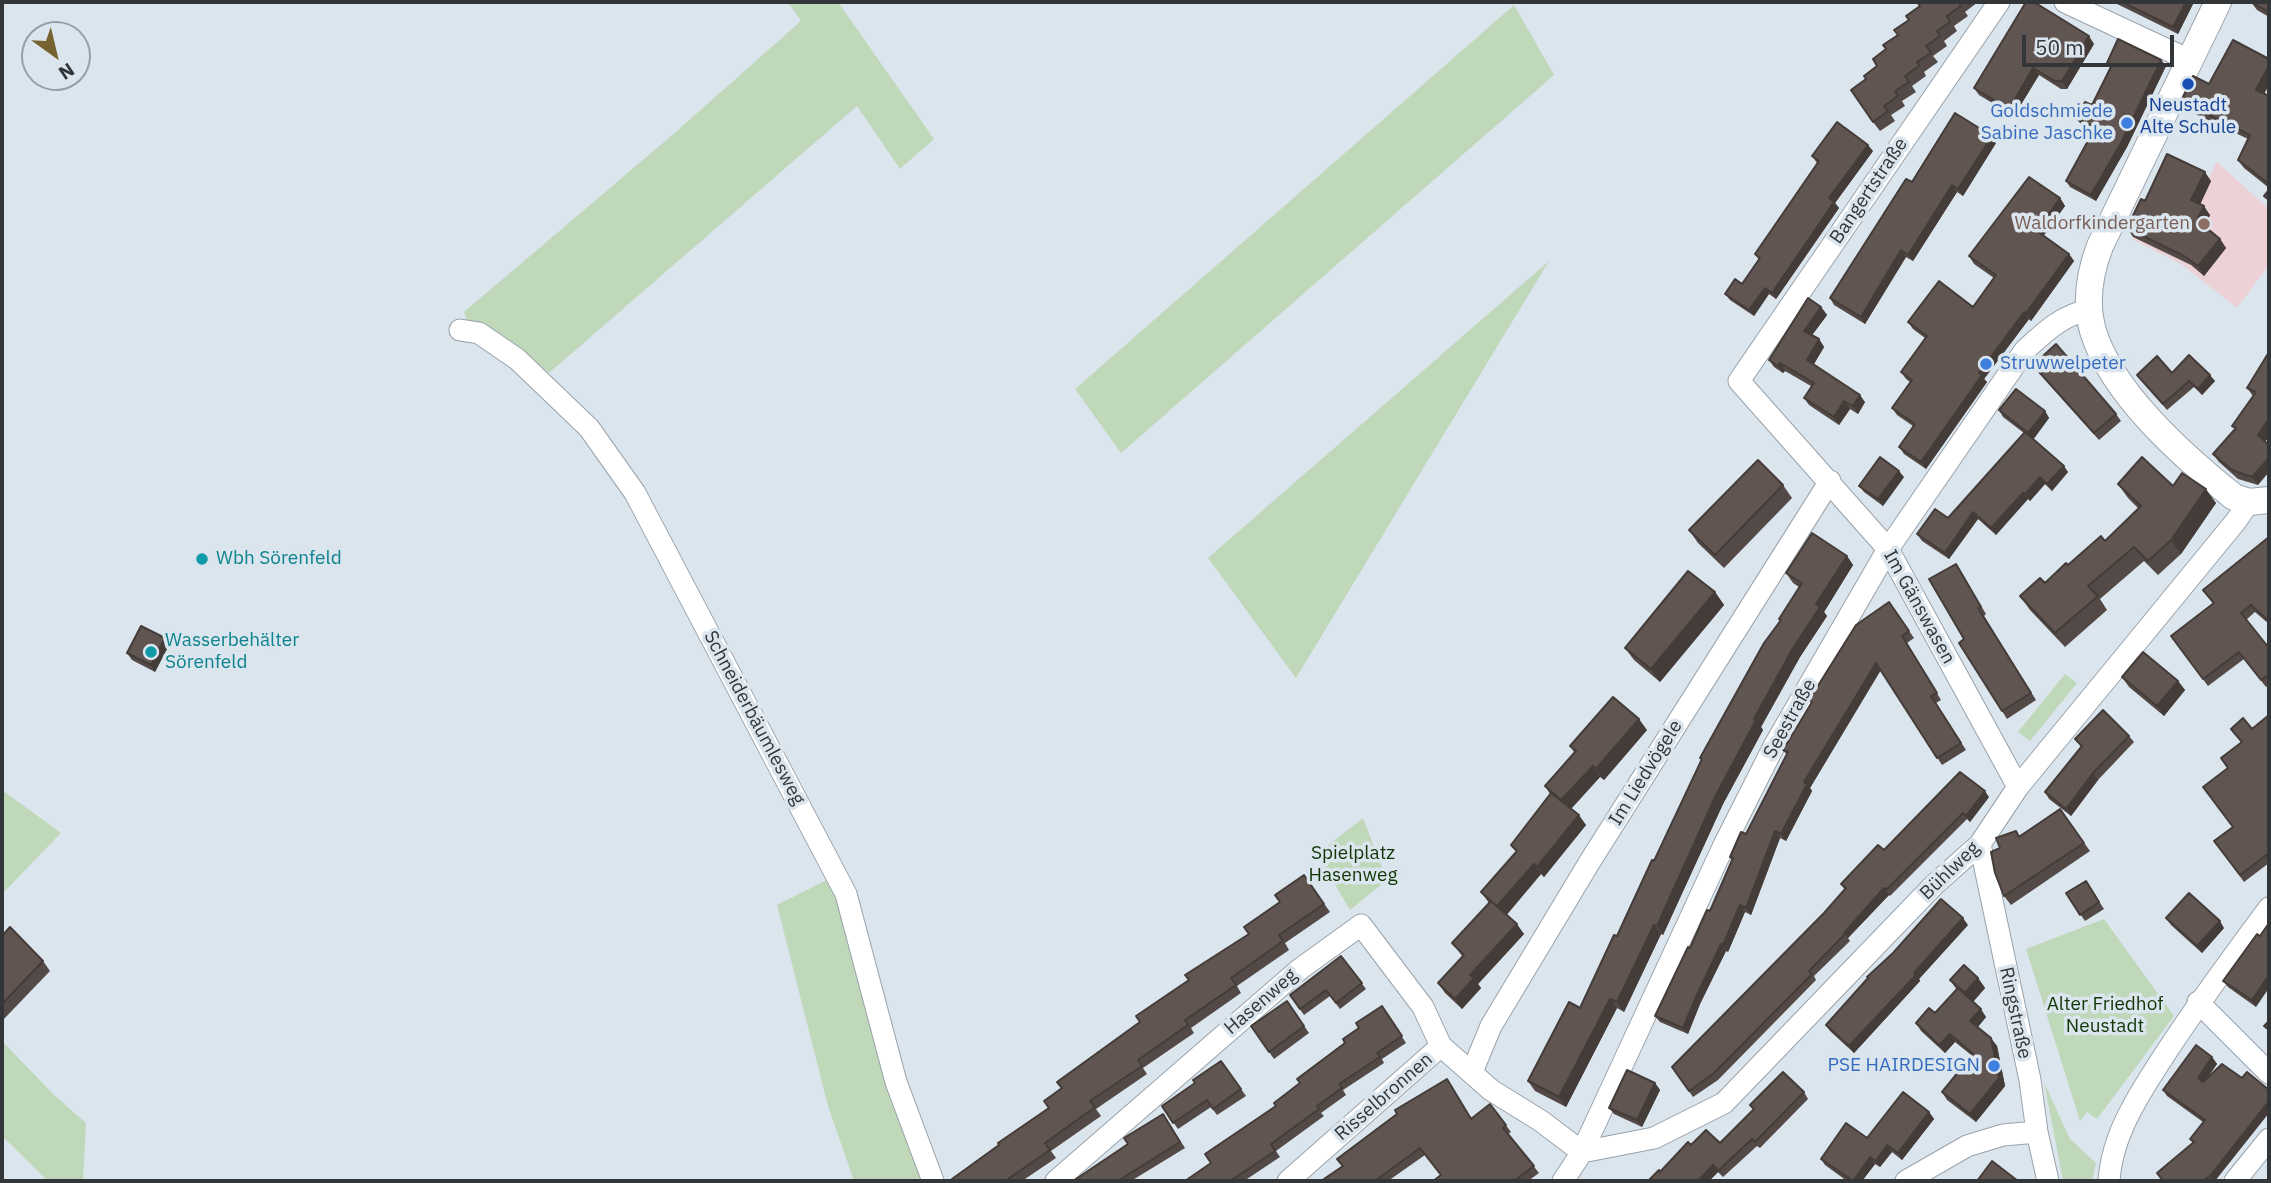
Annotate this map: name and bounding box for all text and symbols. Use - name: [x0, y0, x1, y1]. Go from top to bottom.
- north arrow: [21, 21, 91, 91]
- scale bar: [2026, 21, 2178, 65]
- text: 50 m: [2035, 33, 2084, 61]
- text: N: [54, 58, 79, 86]
- marker: Neustadt Alte Schule: [2180, 76, 2196, 92]
- place label: Neustadt Alte Schule: [2140, 95, 2236, 139]
- place label: Goldschmiede Sabine Jaschke: [1981, 101, 2113, 145]
- marker: Goldschmiede Sabine Jaschke: [2119, 115, 2135, 131]
- street label: Bangertstraße: [1825, 134, 1913, 248]
- place label: Waldorfkindergarten: [2015, 213, 2190, 235]
- marker: Waldorfkindergarten: [2196, 216, 2212, 232]
- place label: Struwwelpeter: [2000, 353, 2126, 375]
- marker: Struwwelpeter: [1978, 356, 1994, 372]
- street label: Im Gänswasen: [1878, 546, 1960, 668]
- place label: Wbh Sörenfeld: [216, 548, 342, 570]
- marker: Wbh Sörenfeld: [194, 551, 210, 567]
- street label: Schneiderbäumlesweg: [698, 627, 810, 809]
- place label: Wasserbehälter Sörenfeld: [165, 630, 299, 674]
- marker: Wasserbehälter Sörenfeld: [143, 644, 159, 660]
- street label: Seestraße: [1759, 675, 1821, 763]
- street label: Im Liedvögele: [1604, 716, 1688, 830]
- street label: Bühlweg: [1915, 837, 1985, 905]
- park label: Spielplatz Hasenweg: [1309, 843, 1397, 887]
- street label: Hasenweg: [1220, 964, 1302, 1040]
- street label: Ringstraße: [1994, 965, 2036, 1061]
- park label: Alter Friedhof Neustadt: [2047, 994, 2163, 1038]
- street label: Risselbronnen: [1330, 1048, 1438, 1146]
- place label: PSE HAIRDESIGN: [1827, 1055, 1980, 1077]
- marker: PSE HAIRDESIGN: [1986, 1058, 2002, 1074]

